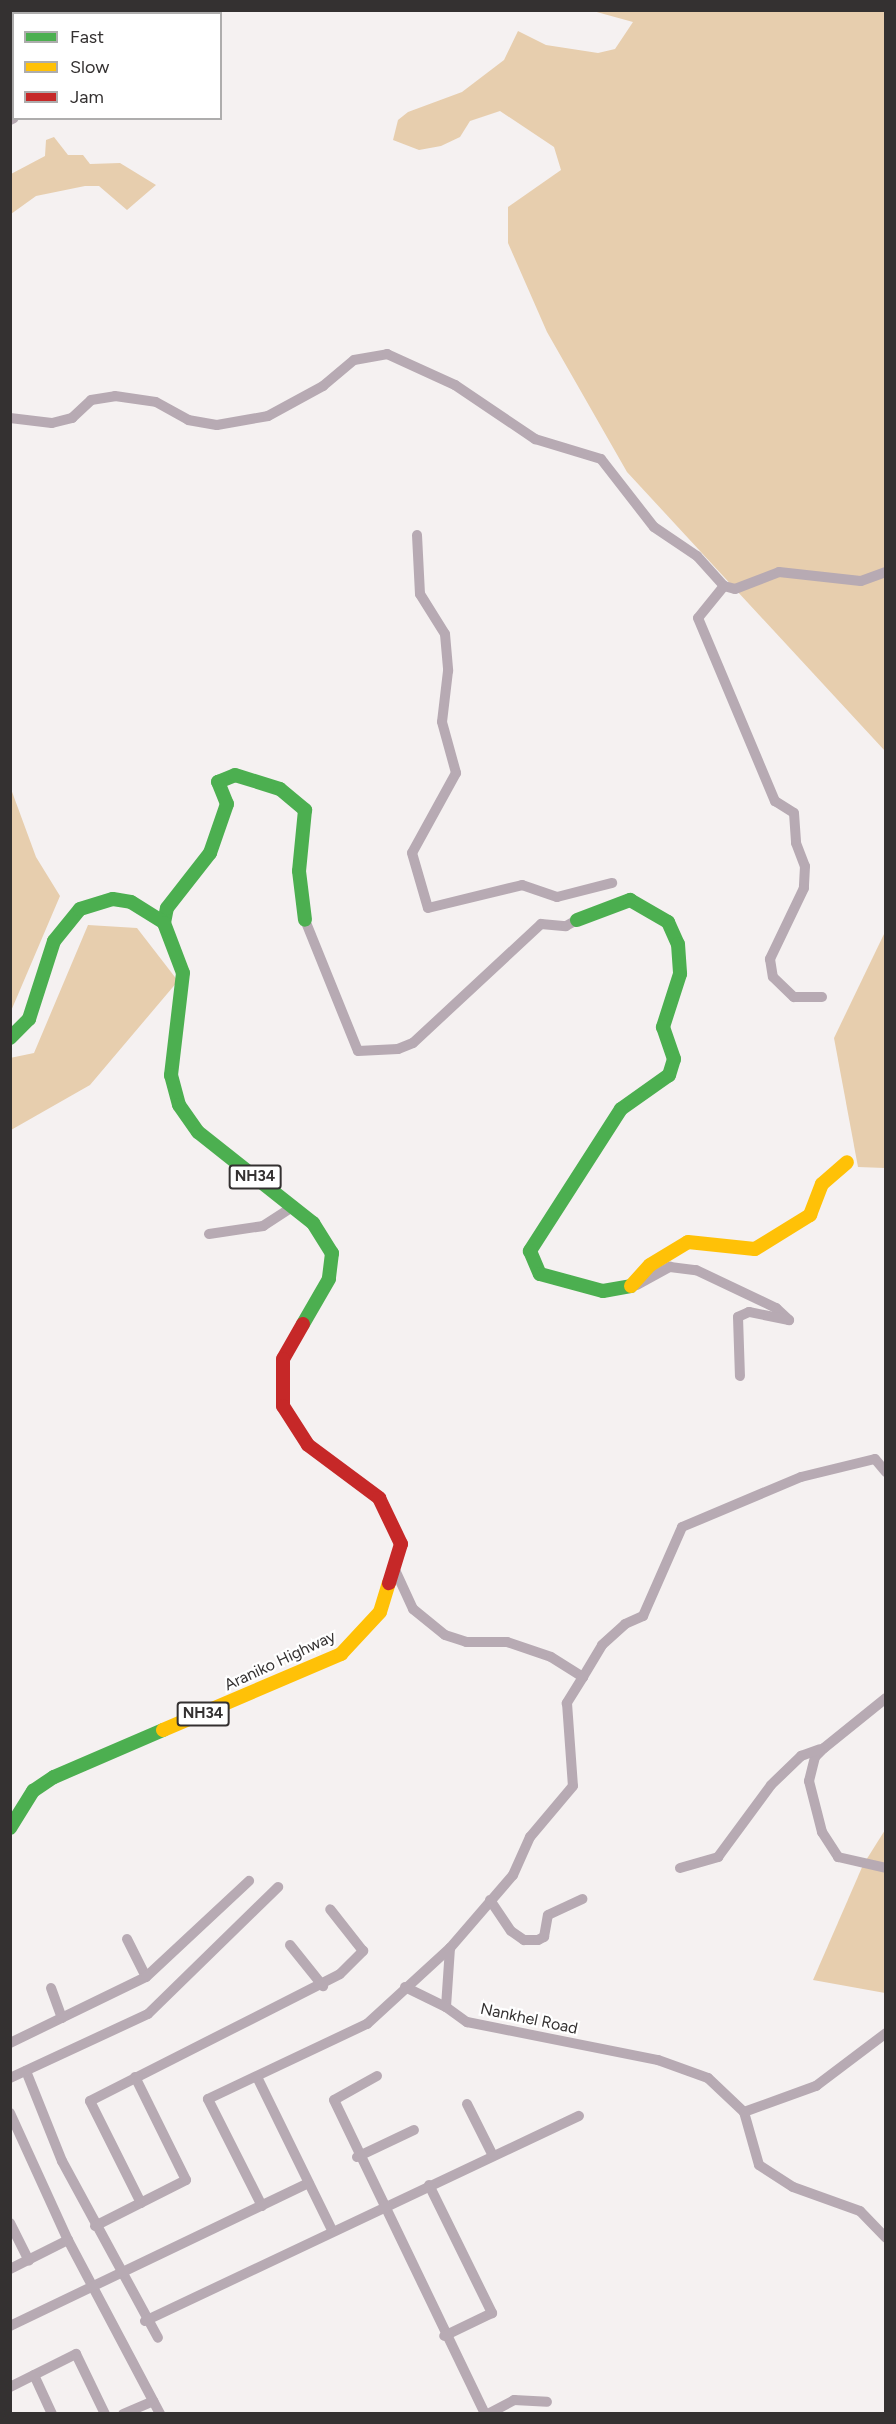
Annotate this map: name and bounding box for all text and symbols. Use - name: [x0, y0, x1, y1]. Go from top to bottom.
- legend: [12, 12, 222, 120]
- text: Fast: [70, 26, 104, 48]
- text: Slow: [70, 56, 109, 78]
- text: Jam: [70, 86, 104, 108]
- road number: NH34: [228, 1165, 282, 1189]
- street label: Araniko Highway: [221, 1627, 339, 1695]
- road number: NH34: [176, 1702, 230, 1726]
- street label: Nankhel Road: [478, 1999, 580, 2039]

